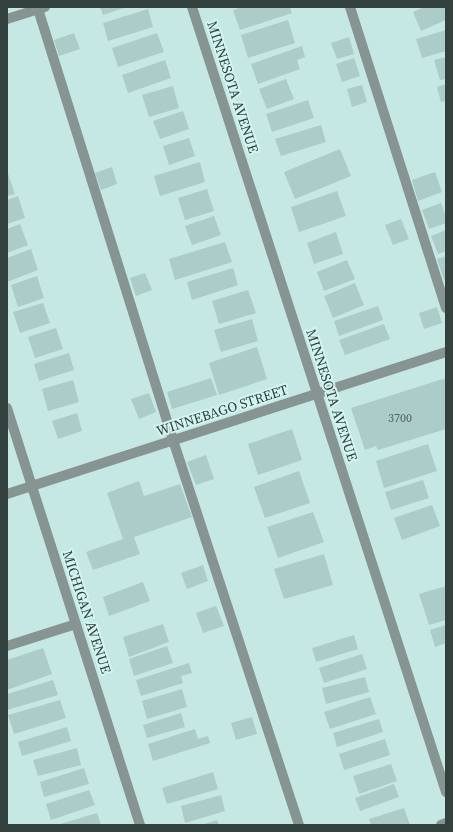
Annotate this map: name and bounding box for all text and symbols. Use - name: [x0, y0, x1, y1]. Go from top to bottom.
- street label: MINNESOTA AVENUE: [202, 18, 264, 156]
- street label: MINNESOTA AVENUE: [301, 326, 363, 464]
- street label: WINNEBAGO STREET: [154, 379, 291, 441]
- house number: 3700: [388, 410, 412, 426]
- street label: MICHIGAN AVENUE: [58, 548, 116, 676]

